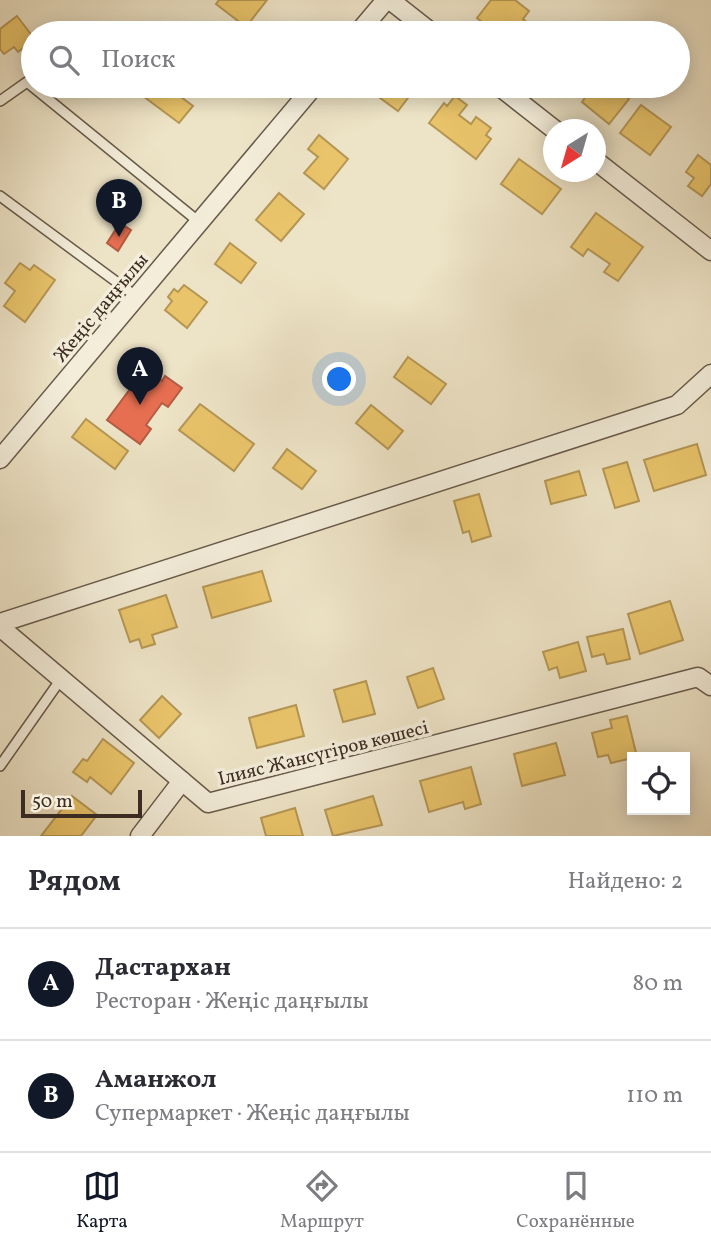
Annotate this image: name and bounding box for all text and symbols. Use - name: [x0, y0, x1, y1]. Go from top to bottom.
- search box: [21, 21, 690, 98]
- icon: search: [45, 41, 83, 79]
- text: Поиск: [101, 42, 175, 78]
- north arrow: [543, 119, 606, 182]
- pin: B: [96, 179, 142, 237]
- street label: Жеңіс даңғылы: [48, 248, 155, 368]
- pin: A: [117, 347, 163, 405]
- your location: [322, 362, 356, 396]
- street label: Ілияс Жансүгіров көшесі: [215, 715, 432, 793]
- map controls: [627, 752, 690, 815]
- button: locate: [627, 752, 690, 815]
- scale bar: [21, 787, 142, 819]
- text: 50 m: [32, 789, 73, 815]
- text: Рядом: [28, 861, 121, 903]
- text: Найдено: 2: [568, 866, 683, 898]
- text: Дастархан: [95, 950, 231, 986]
- text: A: [43, 968, 59, 1000]
- text: 80 m: [633, 968, 683, 1000]
- text: Ресторан · Жеңіс даңғылы: [95, 986, 369, 1018]
- text: Аманжол: [95, 1062, 217, 1098]
- text: B: [43, 1080, 59, 1112]
- text: 110 m: [626, 1080, 683, 1112]
- text: Супермаркет · Жеңіс даңғылы: [95, 1098, 410, 1130]
- tab: Карта: [76, 1167, 128, 1235]
- tab: Маршрут: [280, 1167, 364, 1235]
- tab: Сохранённые: [516, 1167, 635, 1235]

